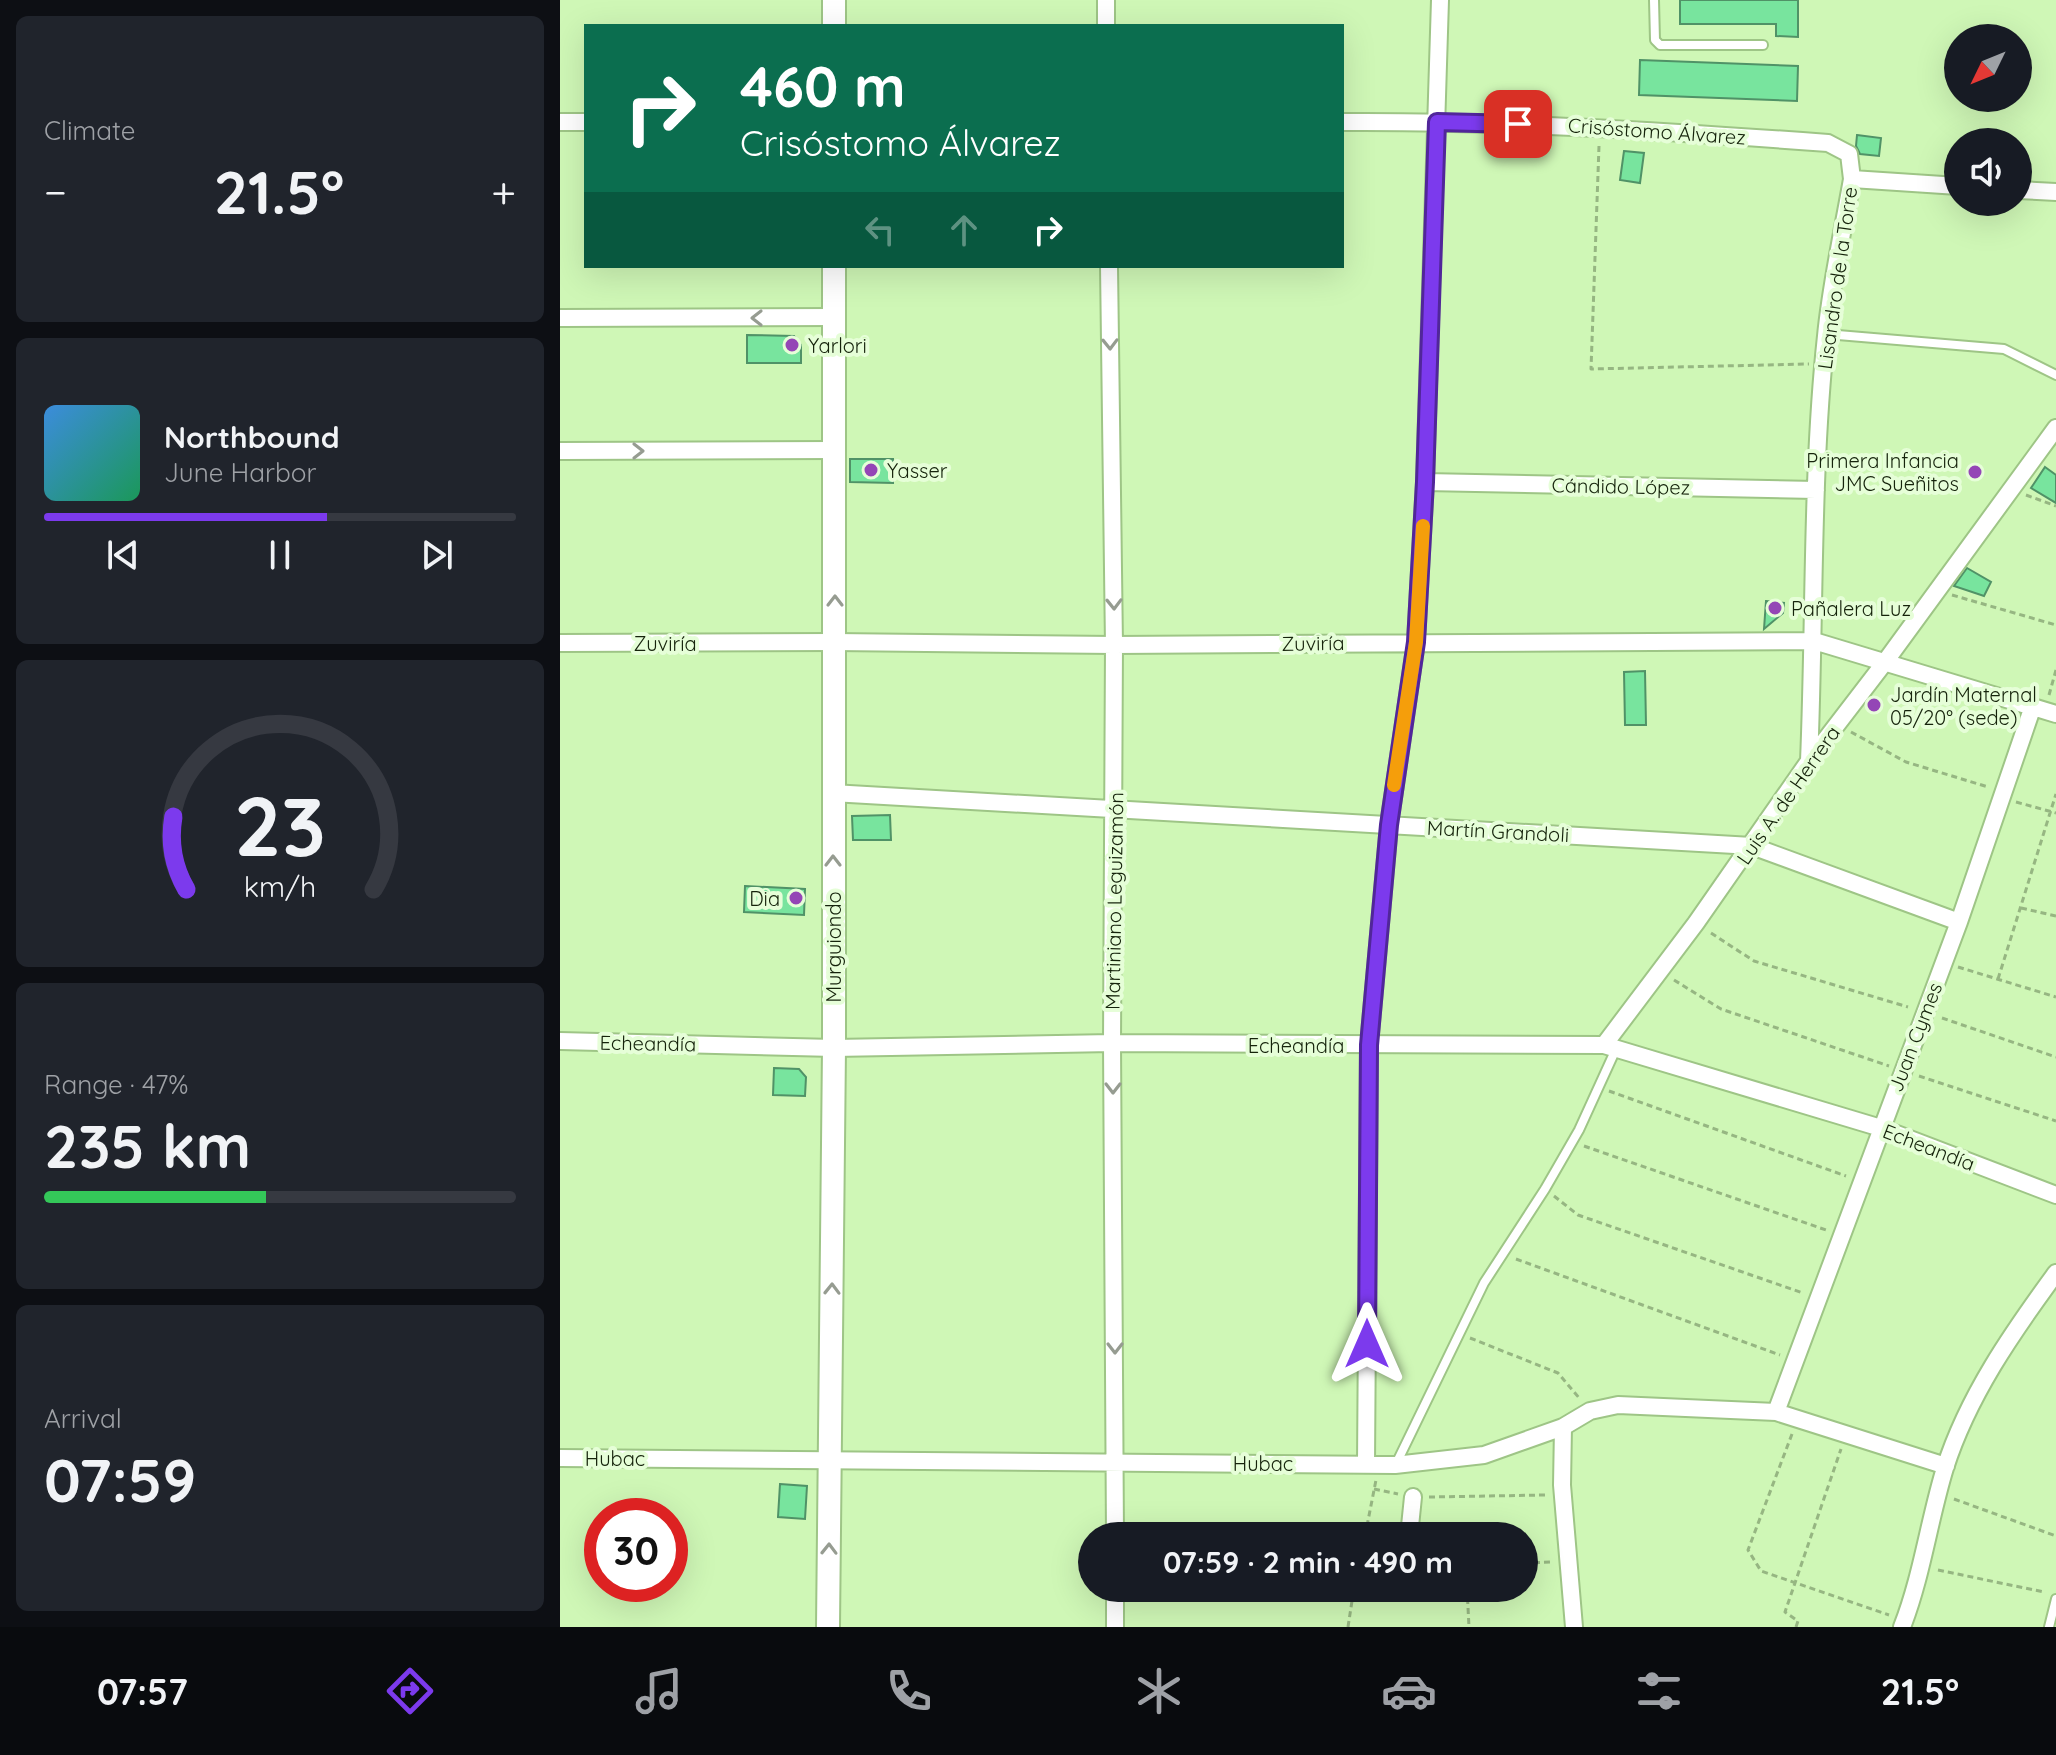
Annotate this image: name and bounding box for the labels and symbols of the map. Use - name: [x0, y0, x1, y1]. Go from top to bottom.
- north arrow: [1944, 24, 2032, 112]
- pin: [1484, 90, 1552, 158]
- street label: Crisóstomo Álvarez: [1567, 112, 1747, 150]
- street label: Lisandro de la Torre: [1812, 185, 1862, 371]
- one-way arrow: [750, 309, 763, 327]
- place label: Yarlori: [808, 333, 867, 358]
- marker: Yarlori: [783, 336, 801, 354]
- one-way arrow: [1101, 338, 1119, 351]
- one-way arrow: [632, 442, 645, 460]
- place label: Primera Infancia JMC Sueñitos: [1806, 448, 1959, 496]
- place label: Yasser: [887, 458, 948, 483]
- marker: Yasser: [862, 461, 880, 479]
- marker: Primera Infancia JMC Sueñitos: [1966, 463, 1984, 481]
- street label: Cándido López: [1552, 472, 1690, 500]
- one-way arrow: [826, 594, 843, 607]
- place label: Pañalera Luz: [1791, 596, 1911, 621]
- one-way arrow: [1105, 598, 1123, 611]
- marker: Pañalera Luz: [1766, 599, 1784, 617]
- street label: Zuviría: [1281, 630, 1345, 656]
- street label: Zuviría: [633, 631, 697, 656]
- place label: Jardín Maternal 05/20° (sede): [1890, 682, 2037, 730]
- marker: Jardín Maternal 05/20° (sede): [1865, 696, 1883, 714]
- street label: Luis A. de Herrera: [1731, 721, 1845, 869]
- street label: Martiniano Leguizamón: [1100, 792, 1128, 1010]
- street label: Martín Grandoli: [1426, 815, 1570, 847]
- one-way arrow: [824, 854, 842, 867]
- place label: Dia: [749, 886, 780, 911]
- marker: Dia: [787, 889, 805, 907]
- street label: Murguiondo: [821, 891, 846, 1003]
- street label: Juan Cymes: [1883, 979, 1947, 1095]
- street label: Echeandía: [600, 1030, 696, 1056]
- street label: Echeandía: [1248, 1033, 1344, 1058]
- one-way arrow: [1104, 1082, 1122, 1095]
- street label: Echeandía: [1879, 1118, 1979, 1176]
- one-way arrow: [823, 1282, 840, 1295]
- position arrow: [1325, 1302, 1409, 1386]
- one-way arrow: [1106, 1342, 1123, 1355]
- street label: Hubac: [585, 1446, 645, 1471]
- street label: Hubac: [1233, 1451, 1293, 1476]
- speed limit sign: 30: [584, 1498, 688, 1602]
- one-way arrow: [820, 1542, 837, 1555]

